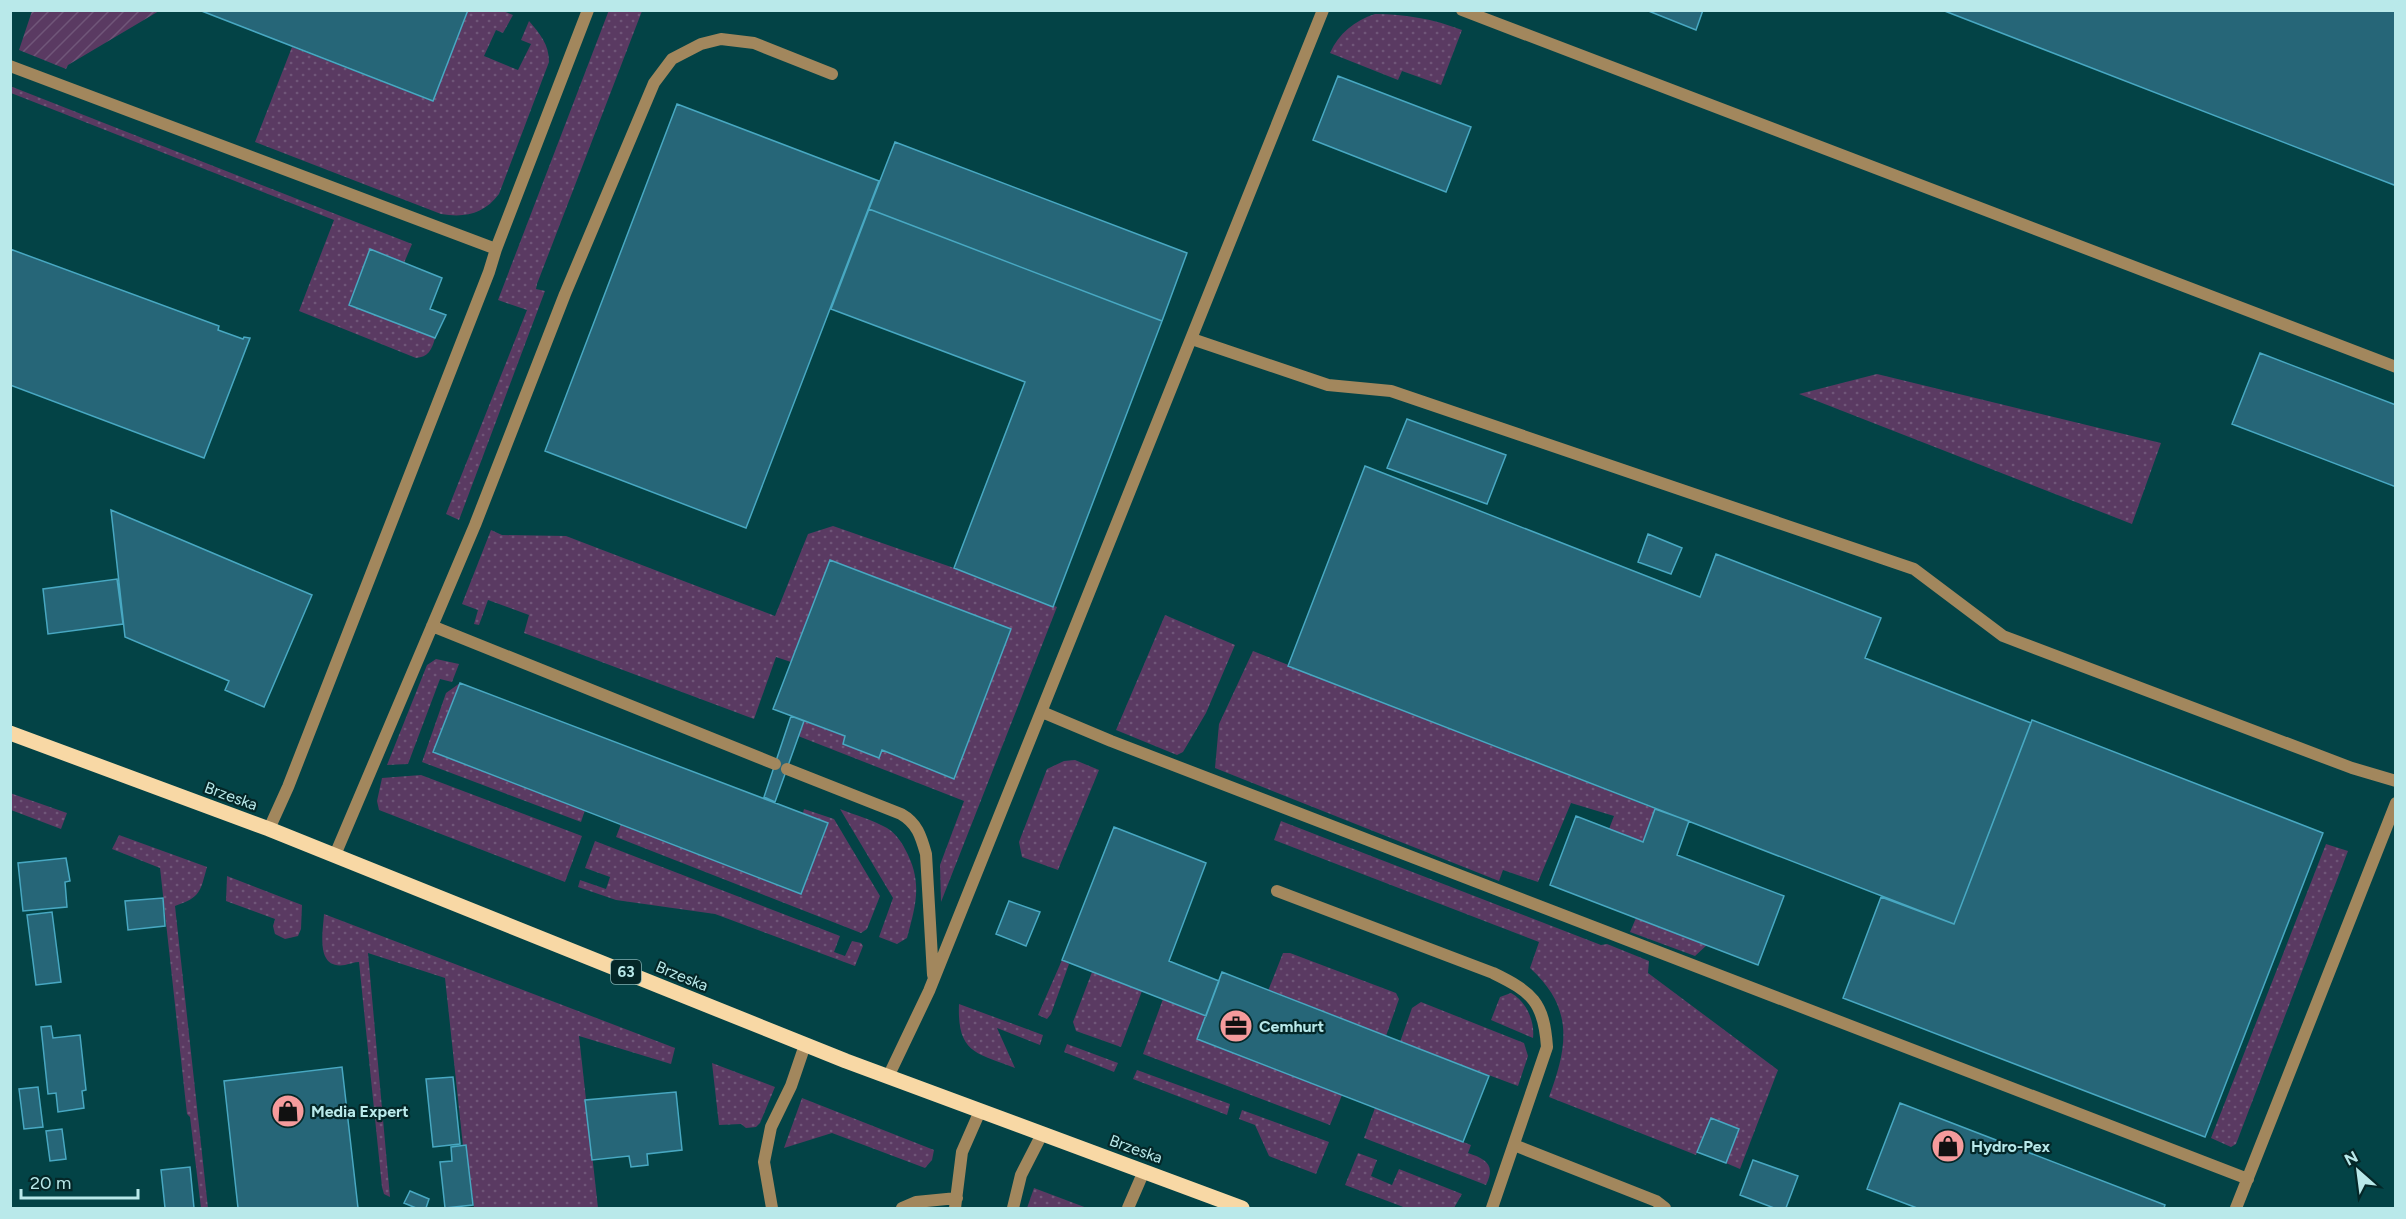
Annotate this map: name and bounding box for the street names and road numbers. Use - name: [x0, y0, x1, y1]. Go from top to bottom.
- street label: Brzeska: [202, 778, 260, 814]
- street label: Brzeska: [653, 957, 711, 995]
- road number: 63: [611, 960, 641, 984]
- street label: Brzeska: [1107, 1131, 1165, 1167]

